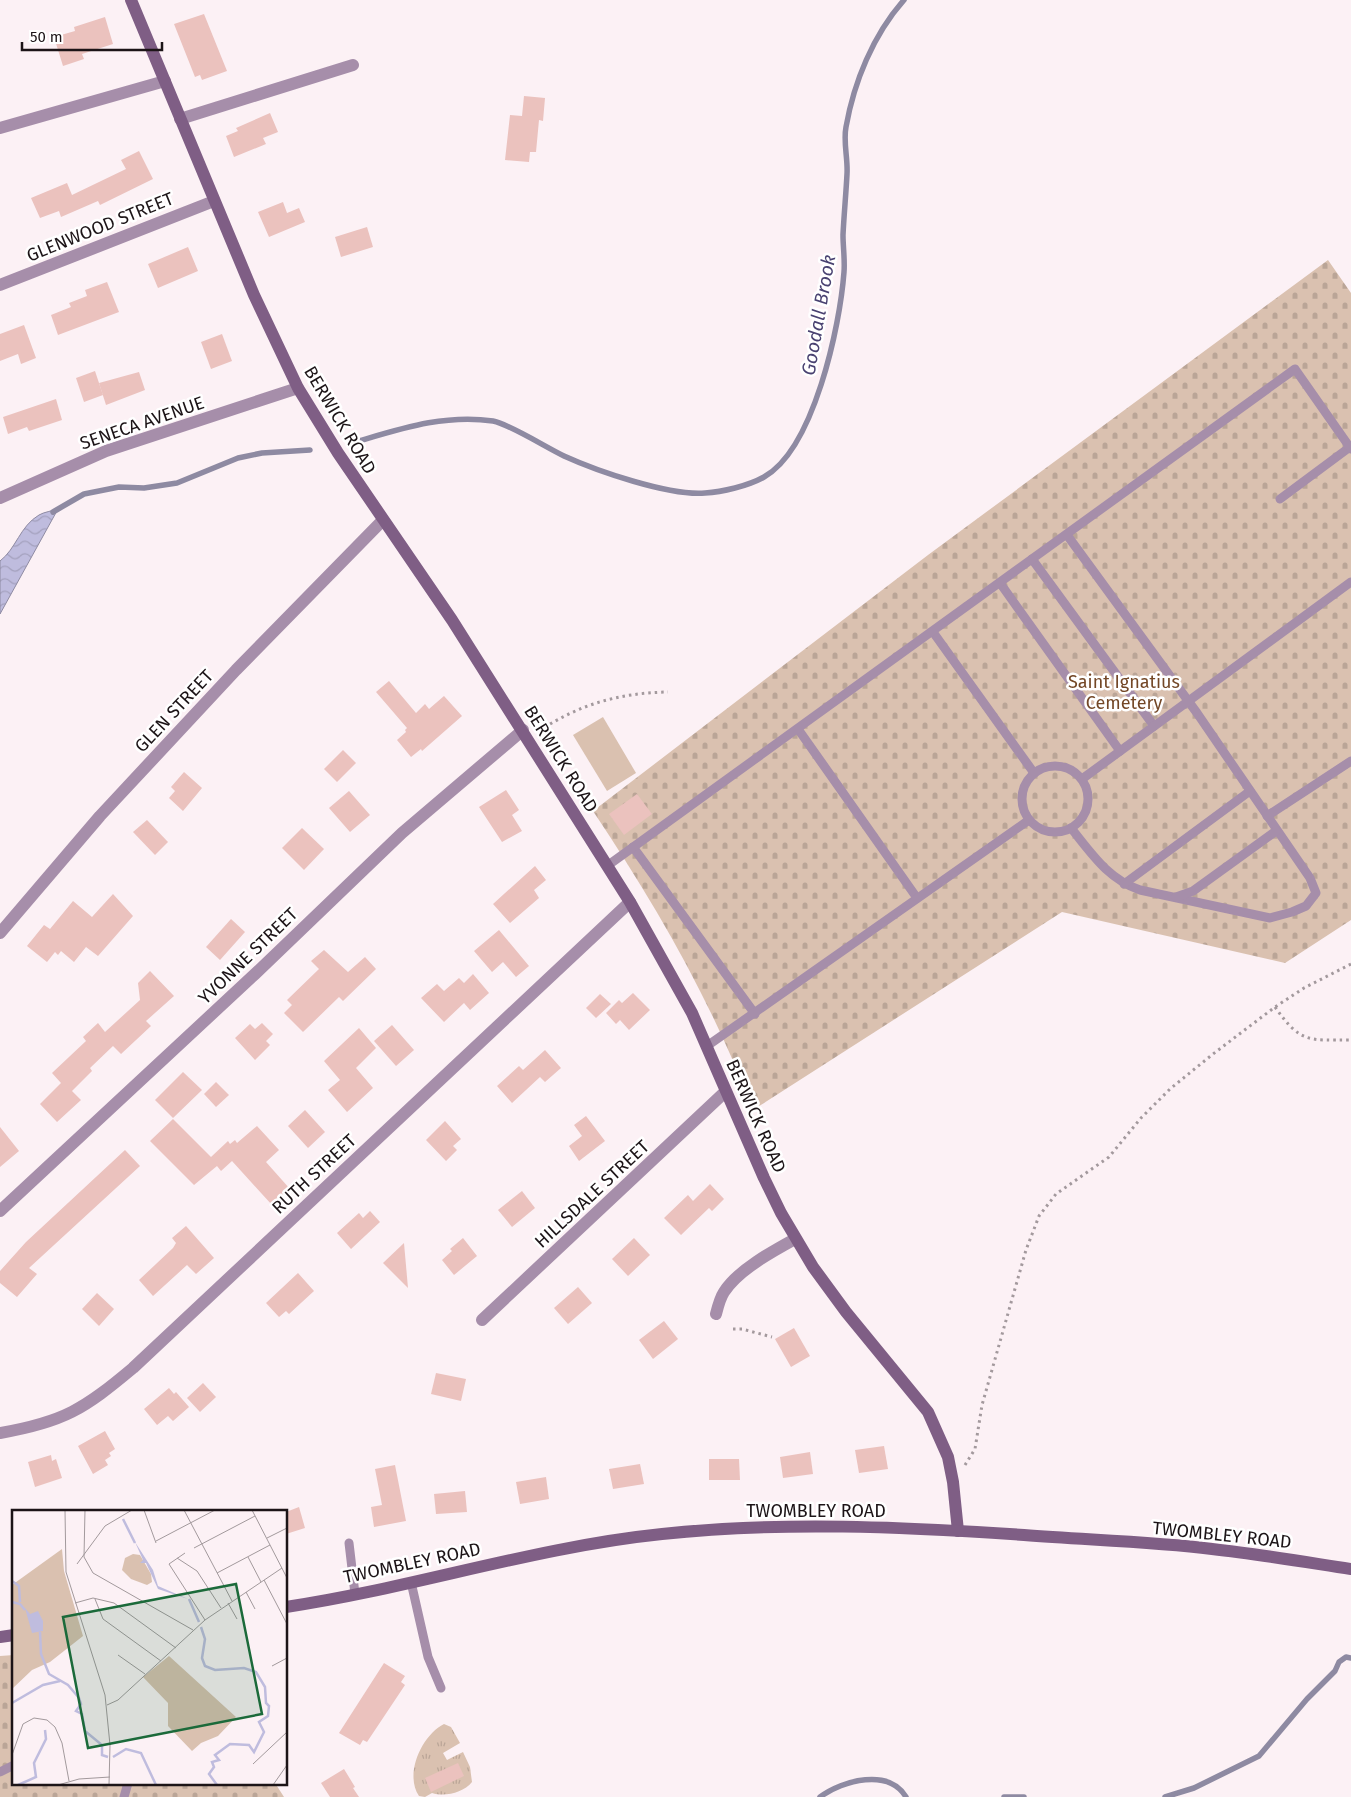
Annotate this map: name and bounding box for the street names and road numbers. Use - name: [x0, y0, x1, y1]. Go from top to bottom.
- street label: GLENWOOD STREET: [23, 187, 177, 267]
- street label: BERWICK ROAD: [299, 362, 381, 478]
- street label: SENECA AVENUE: [77, 391, 207, 455]
- street label: GLEN STREET: [130, 665, 218, 757]
- street label: BERWICK ROAD: [519, 701, 603, 817]
- street label: YVONNE STREET: [194, 903, 303, 1009]
- street label: BERWICK ROAD: [721, 1056, 791, 1176]
- street label: RUTH STREET: [267, 1129, 361, 1219]
- street label: HILLSDALE STREET: [530, 1135, 654, 1253]
- street label: TWOMBLEY ROAD: [746, 1500, 886, 1522]
- street label: TWOMBLEY ROAD: [1151, 1517, 1293, 1553]
- street label: TWOMBLEY ROAD: [341, 1538, 483, 1588]

